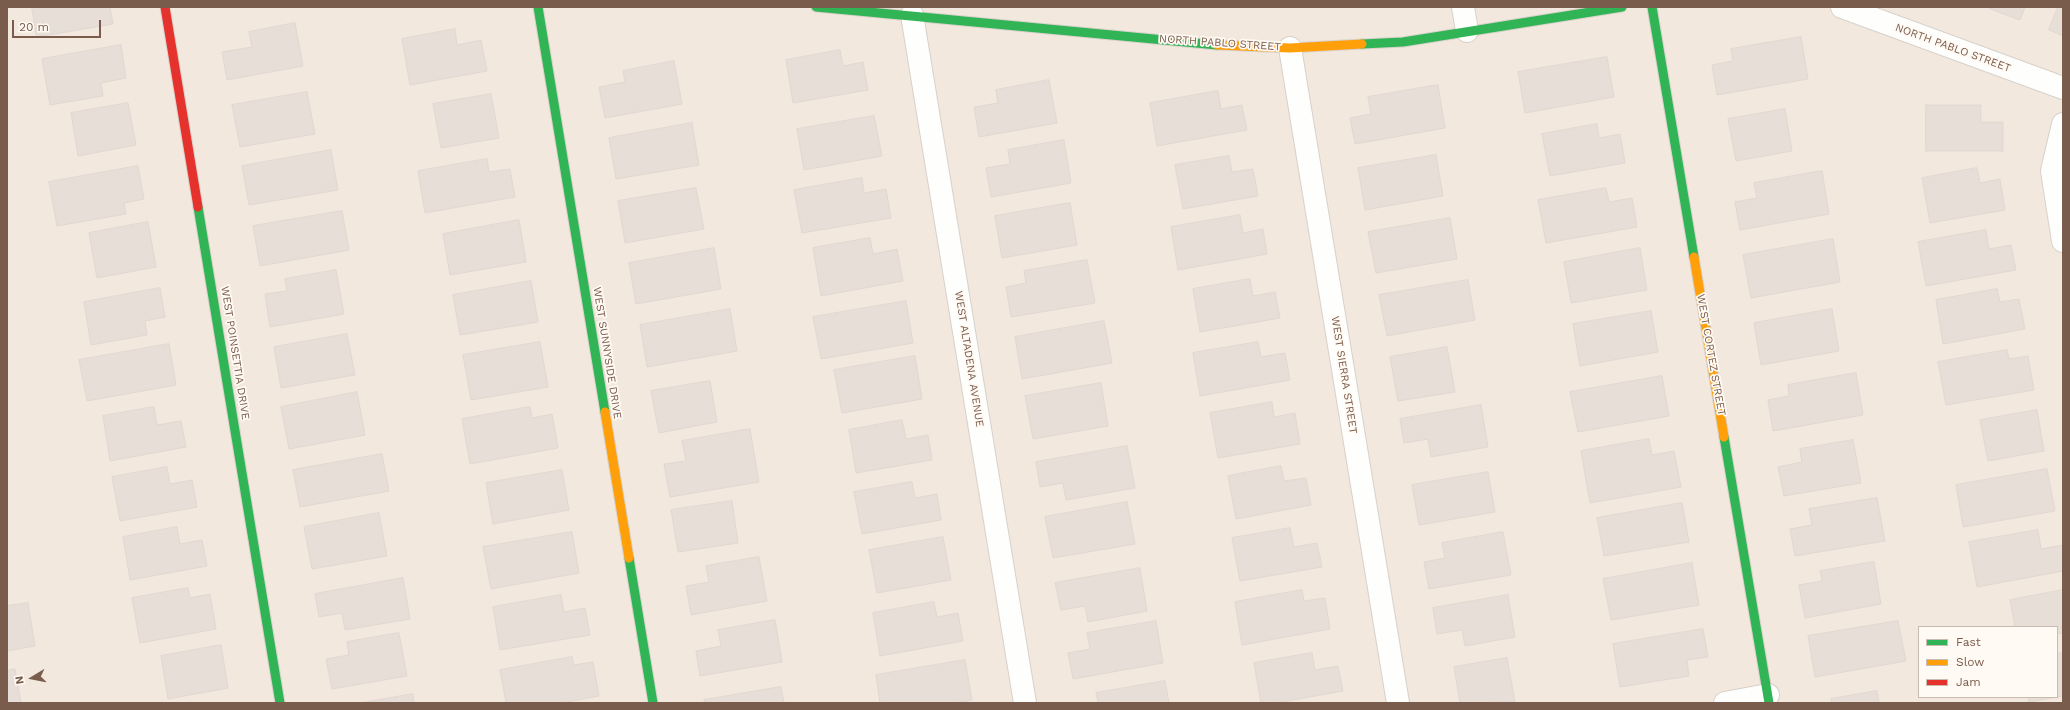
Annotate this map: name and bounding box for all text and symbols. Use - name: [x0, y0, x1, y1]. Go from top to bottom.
- scale bar: [14, 12, 103, 38]
- text: 20 m: [19, 20, 49, 34]
- street label: NORTH PABLO STREET: [1893, 21, 2013, 75]
- street label: NORTH PABLO STREET: [1159, 32, 1281, 54]
- street label: WEST POINSETTIA DRIVE: [218, 285, 252, 421]
- street label: WEST SUNNYSIDE DRIVE: [590, 286, 624, 420]
- street label: WEST ALTADENA AVENUE: [952, 290, 986, 428]
- street label: WEST CORTEZ STREET: [1694, 293, 1728, 417]
- street label: WEST SIERRA STREET: [1328, 315, 1360, 435]
- legend: [1918, 626, 2058, 698]
- text: Fast: [1956, 635, 1981, 649]
- text: Slow: [1956, 655, 1984, 669]
- north arrow: [12, 658, 52, 698]
- text: N: [13, 675, 27, 685]
- text: Jam: [1956, 675, 1981, 689]

